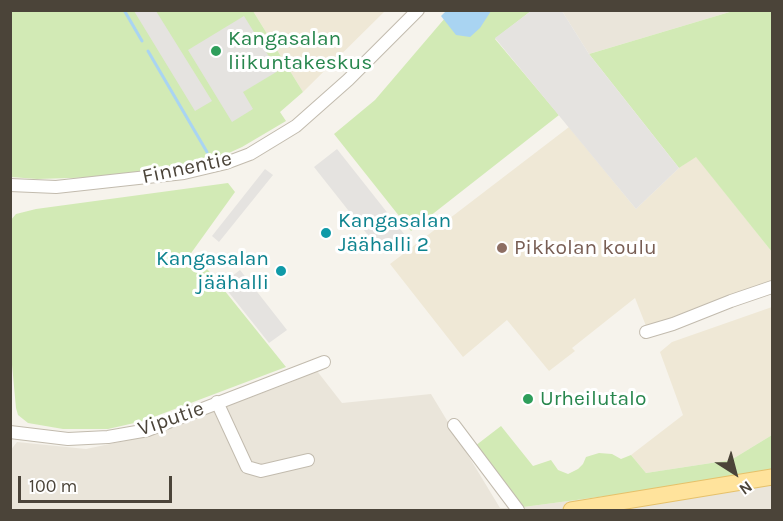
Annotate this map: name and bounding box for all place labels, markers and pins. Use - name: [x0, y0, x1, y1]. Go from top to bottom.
- place label: Kangasalan liikuntakeskus: [228, 26, 372, 76]
- marker: Kangasalan liikuntakeskus: [209, 44, 223, 58]
- place label: Kangasalan Jäähalli 2: [338, 208, 451, 258]
- marker: Kangasalan Jäähalli 2: [319, 226, 333, 240]
- place label: Pikkolan koulu: [514, 235, 657, 261]
- marker: Pikkolan koulu: [495, 241, 509, 255]
- place label: Kangasalan jäähalli: [156, 246, 269, 296]
- marker: Kangasalan jäähalli: [274, 264, 288, 278]
- place label: Urheilutalo: [540, 386, 646, 412]
- marker: Urheilutalo: [521, 392, 535, 406]

